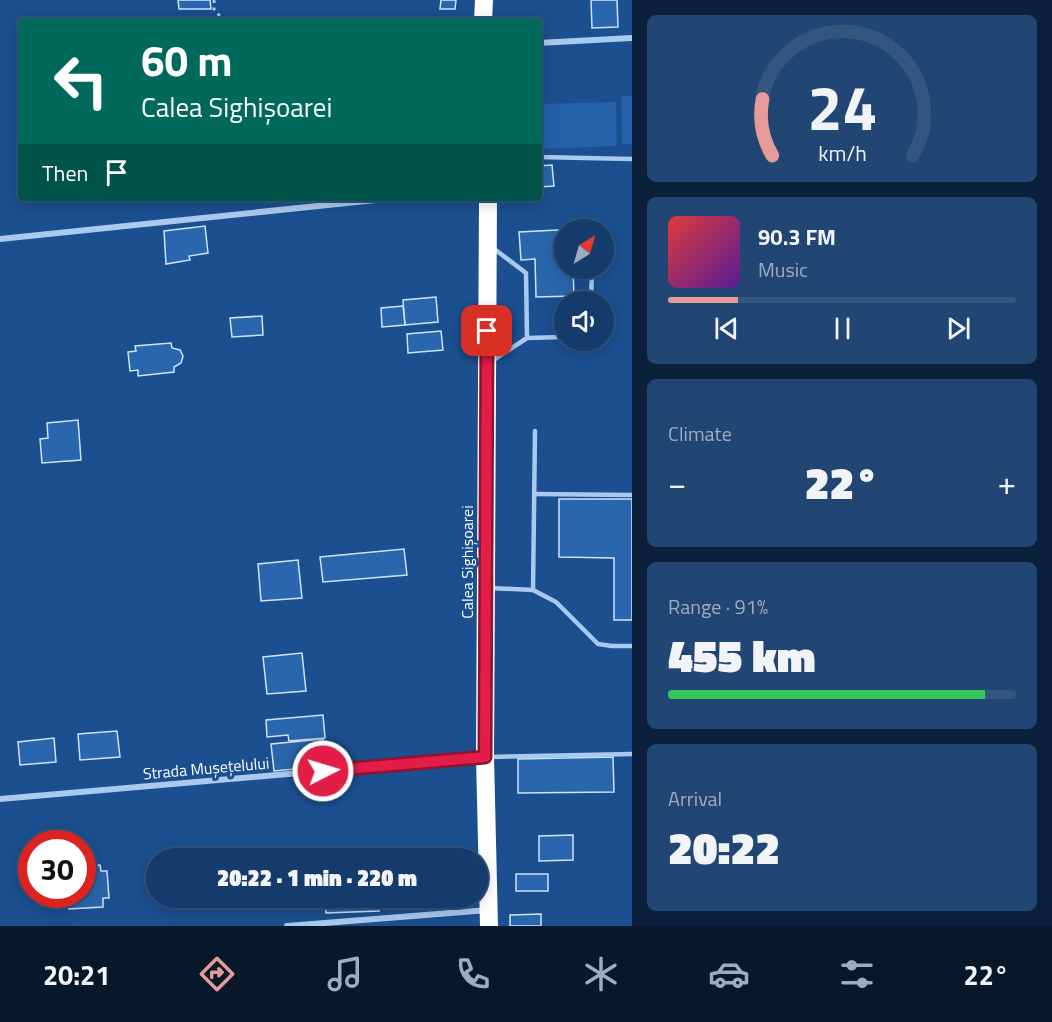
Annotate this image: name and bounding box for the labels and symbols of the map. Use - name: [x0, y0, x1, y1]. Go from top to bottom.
- north arrow: [554, 219, 614, 279]
- pin: [461, 305, 512, 356]
- street label: Calea Sighișoarei: [455, 505, 479, 619]
- position arrow: [291, 739, 355, 803]
- street label: Strada Mușețelului: [142, 751, 270, 785]
- speed limit sign: 30: [18, 830, 96, 908]

